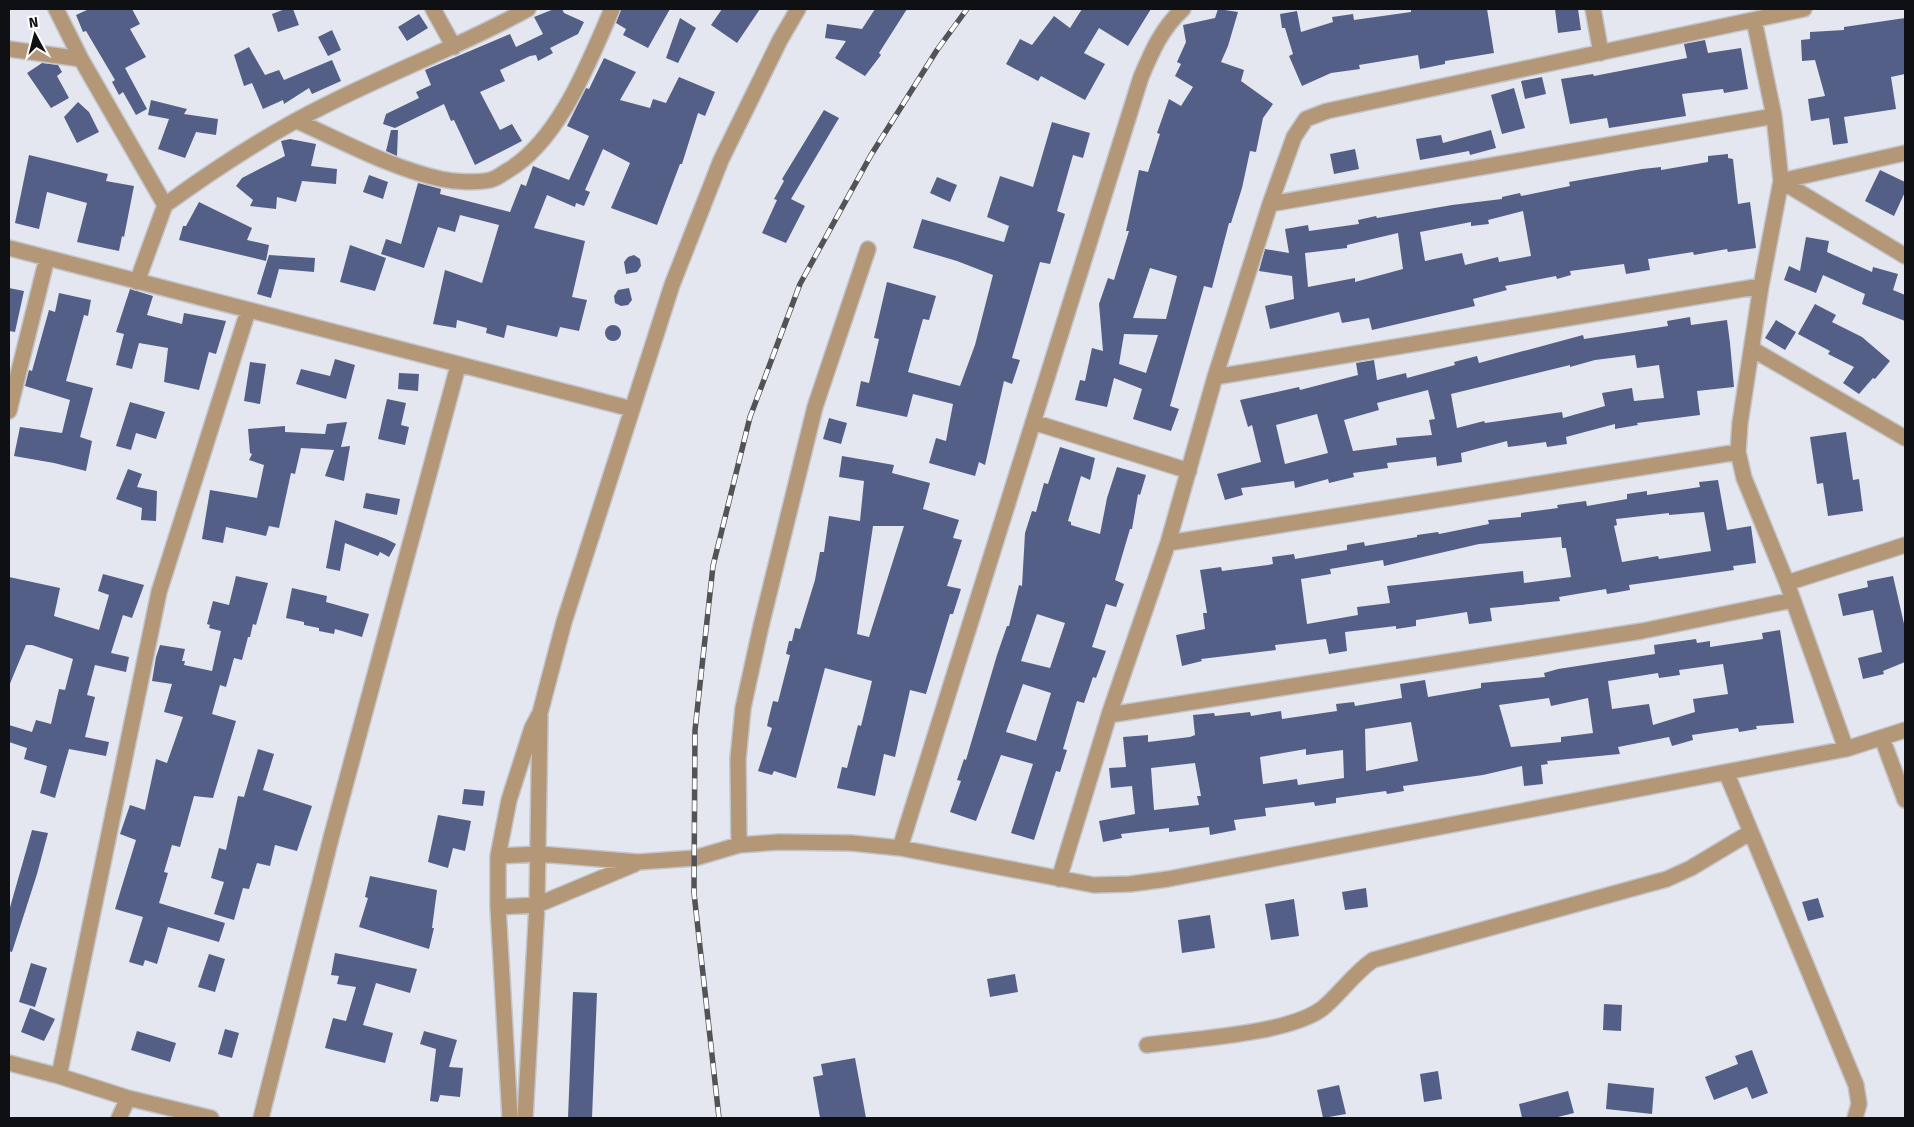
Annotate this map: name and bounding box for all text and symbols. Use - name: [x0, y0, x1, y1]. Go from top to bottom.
- north arrow: [10, 10, 60, 60]
- text: N: [28, 14, 39, 32]

